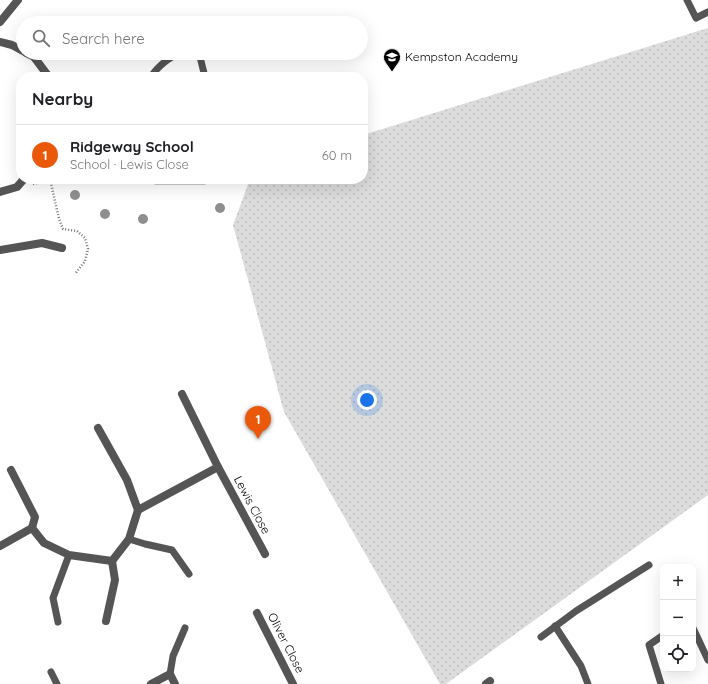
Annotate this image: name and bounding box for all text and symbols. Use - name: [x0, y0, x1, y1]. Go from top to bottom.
- search box: [16, 16, 368, 60]
- icon: search: [30, 27, 52, 49]
- text: Search here: [62, 29, 145, 48]
- school or university icon: Kempston Academy: [382, 47, 402, 72]
- place label: Kempston Academy: [405, 49, 518, 64]
- text: Nearby: [32, 88, 93, 109]
- text: Ridgeway School: [70, 137, 194, 156]
- text: 1: [42, 147, 48, 163]
- text: 60 m: [322, 147, 352, 163]
- text: School · Lewis Close: [70, 156, 189, 172]
- your location: [357, 390, 377, 410]
- pin: 1: [245, 406, 271, 439]
- street label: Lewis Close: [231, 473, 274, 537]
- map controls: [660, 564, 696, 672]
- button: +: [660, 564, 696, 600]
- button: −: [660, 600, 696, 636]
- street label: Oliver Close: [265, 610, 308, 676]
- button: locate: [660, 636, 696, 672]

